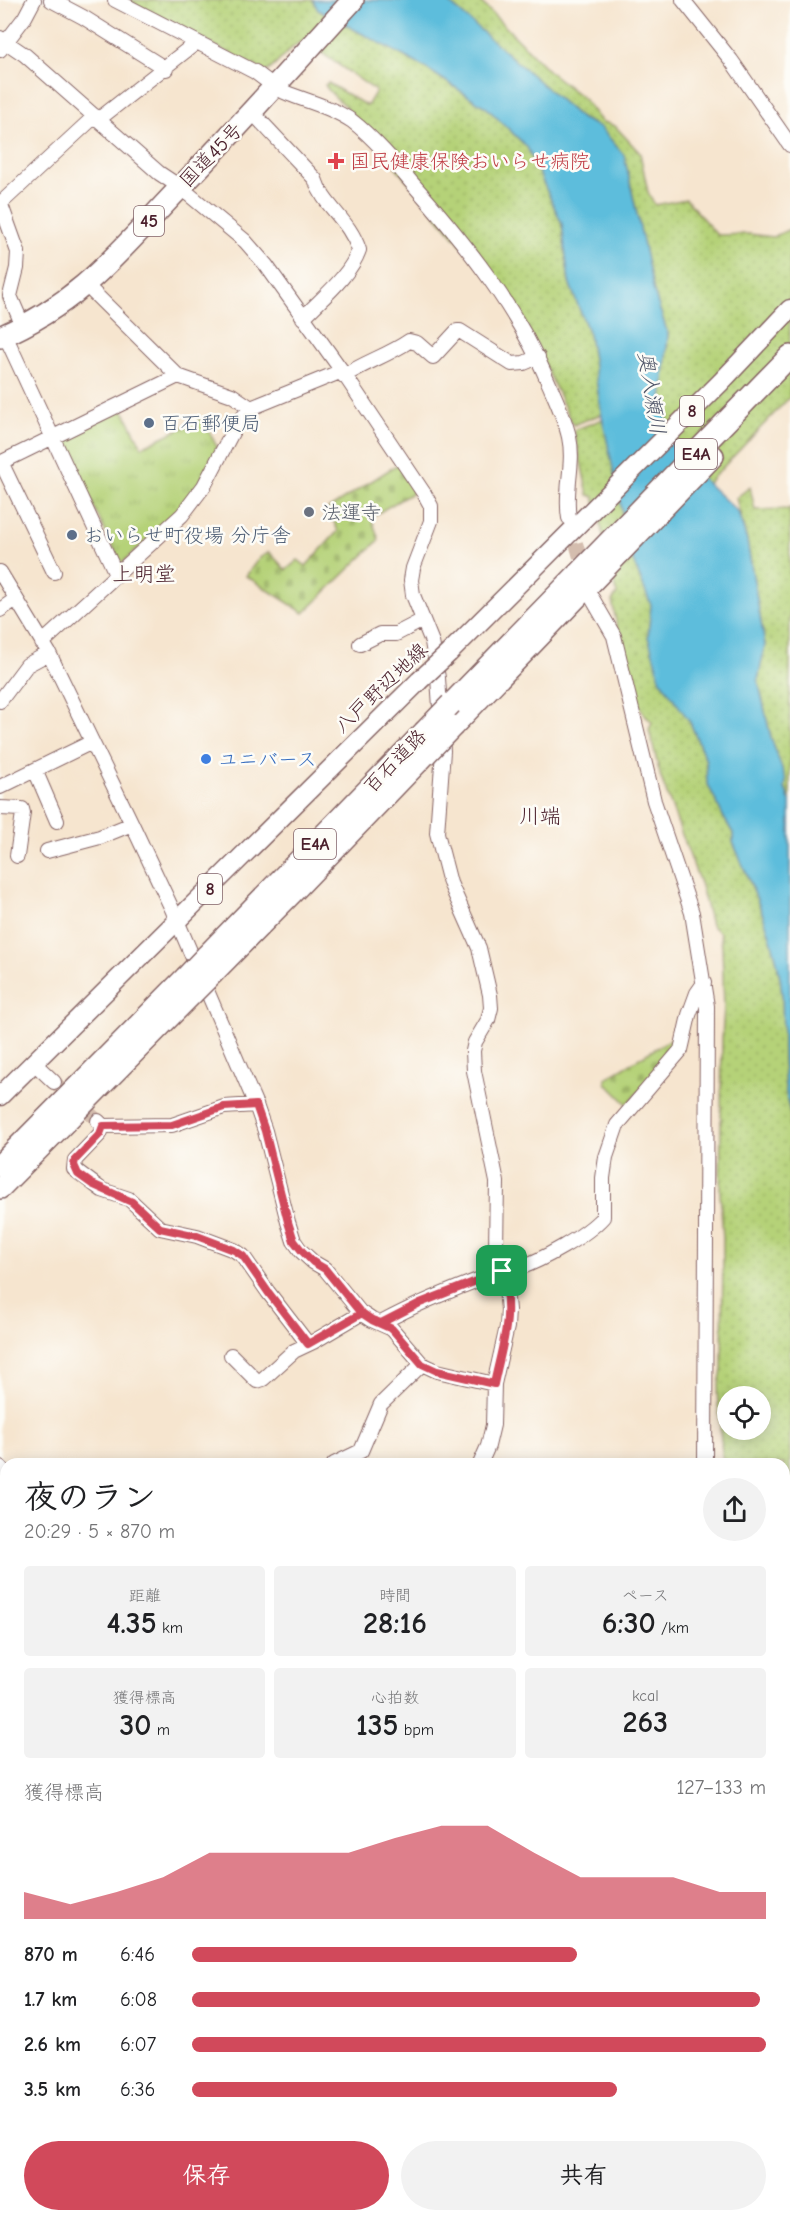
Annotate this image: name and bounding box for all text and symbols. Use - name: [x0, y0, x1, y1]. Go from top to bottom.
- street label: 国道45号: [175, 118, 247, 192]
- place label: 国民健康保険おいらせ病院: [350, 150, 590, 173]
- marker: 国民健康保険おいらせ病院: [327, 152, 345, 170]
- road number: 45: [134, 206, 164, 236]
- water label: 奥入瀬川: [634, 350, 670, 436]
- road number: 8: [680, 396, 704, 426]
- place label: 百石郵便局: [161, 412, 261, 435]
- marker: 百石郵便局: [142, 416, 156, 430]
- road number: E4A: [675, 439, 717, 469]
- place label: 法運寺: [321, 501, 381, 524]
- marker: 法運寺: [302, 505, 316, 519]
- place label: おいらせ町役場 分庁舎: [84, 524, 291, 547]
- marker: おいらせ町役場 分庁舎: [65, 528, 79, 542]
- district label: 上明堂: [113, 562, 176, 586]
- street label: 八戸野辺地線: [330, 638, 432, 738]
- street label: 百石道路: [359, 724, 431, 798]
- place label: ユニバース: [218, 748, 317, 771]
- marker: ユニバース: [199, 752, 213, 766]
- district label: 川端: [519, 804, 561, 828]
- road number: E4A: [294, 829, 336, 859]
- road number: 8: [198, 874, 222, 904]
- pin: [476, 1245, 527, 1296]
- icon: arrive: [485, 1254, 518, 1287]
- map controls: [717, 1386, 771, 1440]
- button: locate: [717, 1386, 771, 1440]
- text: 夜のラン: [24, 1478, 156, 1516]
- button: share: [703, 1478, 766, 1541]
- text: 20:29 · 5 × 870 m: [24, 1520, 175, 1543]
- text: 距離: [129, 1587, 161, 1605]
- text: 時間: [379, 1587, 411, 1605]
- text: ペース: [622, 1587, 669, 1605]
- text: 4.35: [106, 1606, 157, 1641]
- text: 28:16: [363, 1606, 427, 1641]
- text: 6:30: [602, 1606, 656, 1641]
- text: km: [157, 1619, 183, 1637]
- text: /km: [656, 1619, 689, 1637]
- text: kcal: [632, 1687, 659, 1705]
- text: 獲得標高: [113, 1689, 177, 1707]
- text: 心拍数: [371, 1689, 419, 1707]
- text: 263: [623, 1705, 668, 1740]
- text: 30: [119, 1708, 151, 1743]
- text: 135: [356, 1708, 398, 1743]
- text: m: [151, 1721, 170, 1739]
- text: bpm: [398, 1721, 434, 1739]
- text: 127–133 m: [676, 1776, 766, 1799]
- text: 獲得標高: [24, 1781, 104, 1804]
- text: 870 m: [24, 1943, 78, 1966]
- text: 6:46: [120, 1943, 155, 1966]
- text: 1.7 km: [24, 1988, 77, 2011]
- text: 6:08: [120, 1988, 157, 2011]
- text: 2.6 km: [24, 2033, 81, 2056]
- text: 6:07: [120, 2033, 156, 2056]
- text: 3.5 km: [24, 2078, 81, 2101]
- text: 6:36: [120, 2078, 155, 2101]
- button: 保存: [24, 2141, 389, 2210]
- button: 共有: [401, 2141, 766, 2210]

